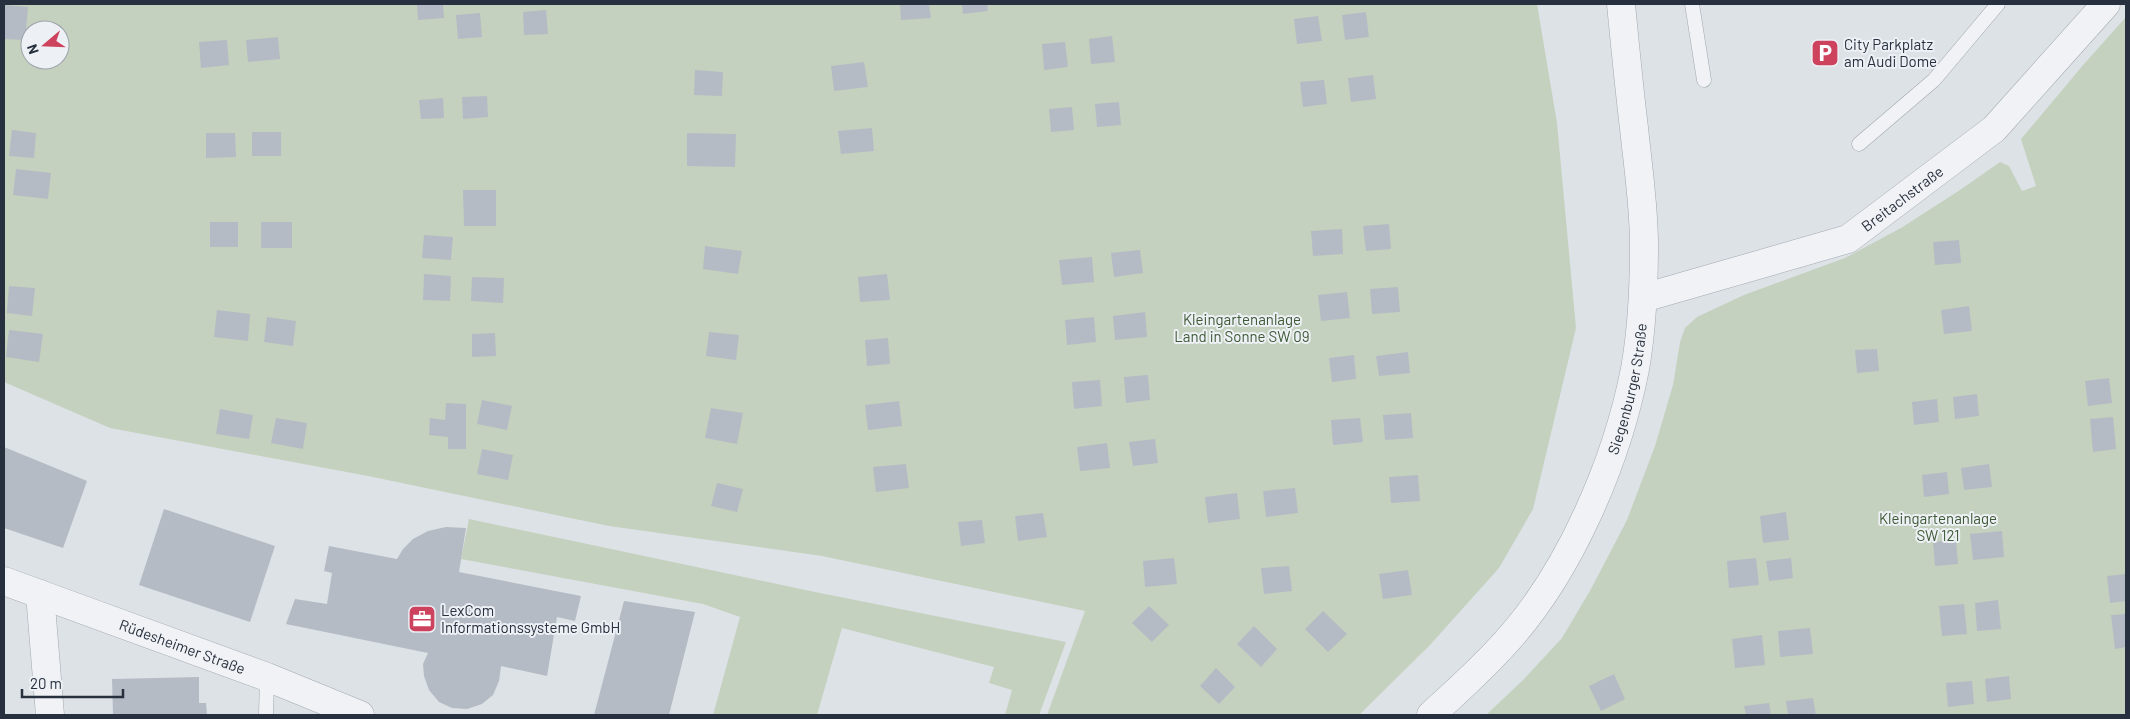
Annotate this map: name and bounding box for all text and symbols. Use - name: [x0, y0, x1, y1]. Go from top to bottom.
- north arrow: [20, 20, 70, 70]
- place label: City Parkplatz am Audi Dome: [1844, 35, 1937, 70]
- parking icon: City Parkplatz am Audi Dome: [1810, 38, 1840, 68]
- text: N: [23, 42, 42, 57]
- street label: Breitachstraße: [1858, 162, 1947, 235]
- park label: Kleingartenanlage Land in Sonne SW 09: [1174, 310, 1310, 345]
- street label: Siegenburger Straße: [1603, 322, 1650, 457]
- park label: Kleingartenanlage SW 121: [1879, 509, 1997, 544]
- place label: LexCom Informationssysteme GmbH: [441, 601, 620, 636]
- office icon: LexCom Informationssysteme GmbH: [407, 604, 437, 634]
- street label: Rüdesheimer Straße: [117, 615, 248, 677]
- scale bar: [22, 666, 124, 698]
- text: 20 m: [30, 674, 62, 692]

